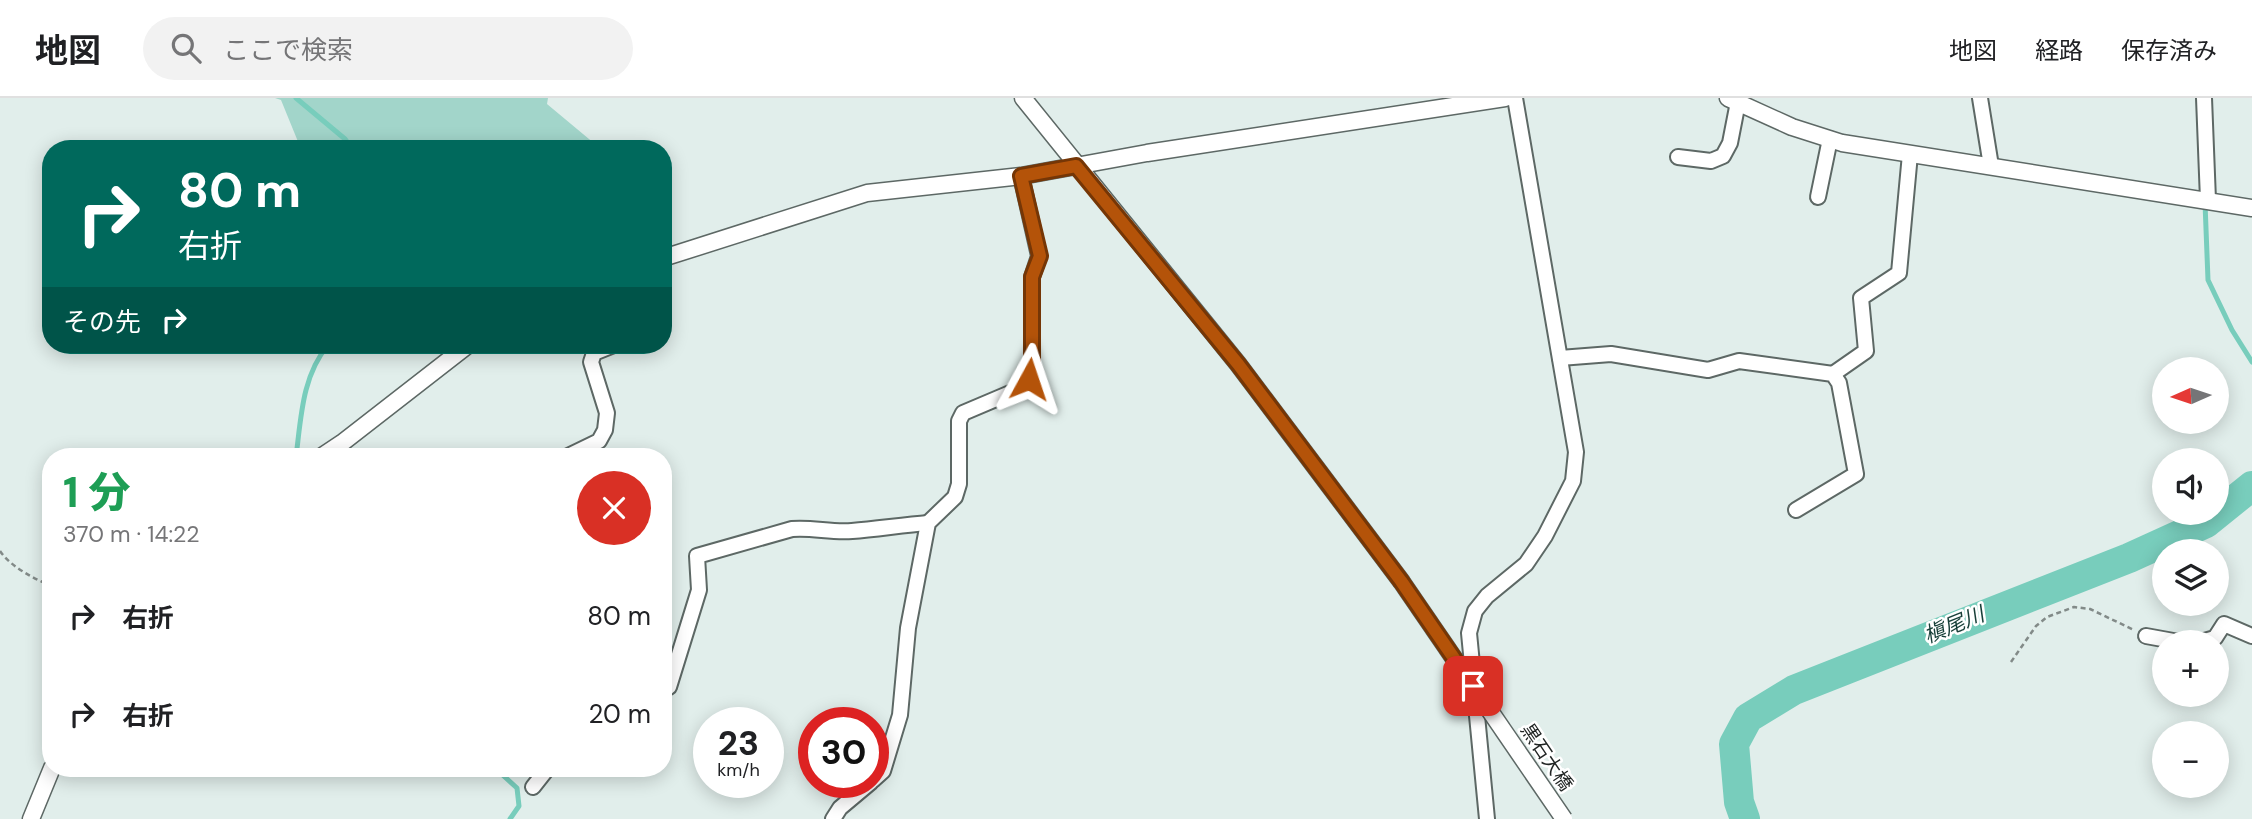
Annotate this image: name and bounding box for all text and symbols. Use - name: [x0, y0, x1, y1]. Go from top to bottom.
- search box: [143, 17, 633, 80]
- text: 地図: [35, 29, 101, 72]
- icon: search: [167, 29, 205, 67]
- text: ここで検索: [223, 33, 353, 67]
- text: 地図: [1949, 35, 1997, 66]
- text: 経路: [2035, 35, 2083, 66]
- text: 保存済み: [2121, 35, 2217, 66]
- text: 80 m: [178, 158, 301, 222]
- icon: right: [63, 168, 154, 259]
- text: 右折: [178, 225, 242, 267]
- icon: right: [155, 301, 193, 339]
- text: その先: [63, 305, 141, 339]
- position arrow: [992, 342, 1066, 416]
- north arrow: [2152, 357, 2230, 434]
- map controls: [2152, 357, 2229, 798]
- button: sound: [2152, 448, 2229, 525]
- text: 1 分: [63, 465, 130, 520]
- button: close: [577, 471, 651, 545]
- text: 370 m · 14:22: [63, 519, 200, 549]
- button: layers: [2152, 539, 2229, 616]
- icon: right: [63, 597, 101, 635]
- text: 80 m: [587, 599, 651, 633]
- water label: 槇尾川: [1920, 599, 1990, 650]
- text: 右折: [122, 601, 174, 635]
- button: +: [2152, 630, 2229, 707]
- pin: [1443, 656, 1503, 716]
- icon: arrive: [1454, 667, 1492, 705]
- icon: right: [63, 695, 101, 733]
- text: 20 m: [588, 697, 651, 731]
- text: 右折: [122, 699, 174, 733]
- speed limit sign: 30: [798, 707, 889, 798]
- street label: 黒石大橋: [1515, 719, 1579, 795]
- text: 23: [718, 720, 759, 766]
- button: −: [2152, 721, 2229, 798]
- text: km/h: [717, 758, 760, 782]

